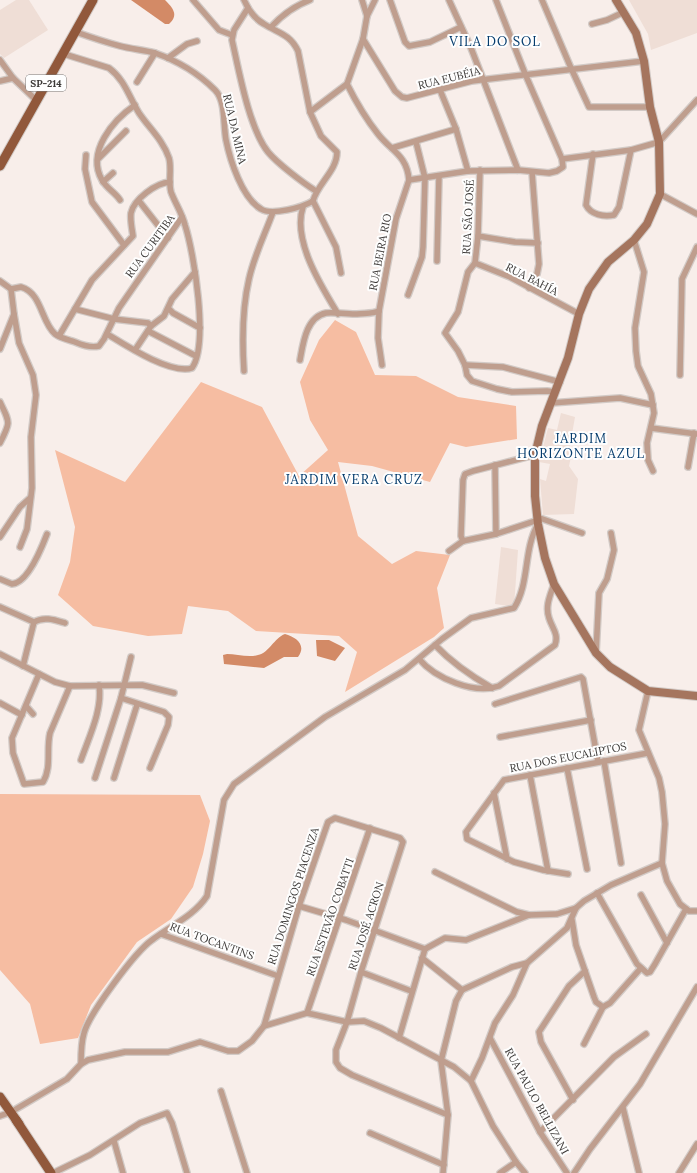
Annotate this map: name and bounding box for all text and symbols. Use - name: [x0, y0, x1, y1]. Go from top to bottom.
- district label: VILA DO SOL: [448, 33, 541, 50]
- street label: RUA EUBÉIA: [416, 63, 483, 93]
- road number: SP-214: [26, 75, 66, 91]
- street label: RUA DA MINA: [220, 93, 250, 166]
- street label: RUA SÃO JOSÉ: [459, 179, 477, 255]
- street label: RUA CURITIBA: [122, 211, 178, 281]
- street label: RUA BEIRA RIO: [366, 212, 394, 292]
- street label: RUA BAHÍA: [503, 260, 562, 299]
- district label: JARDIM HORIZONTE AZUL: [517, 430, 645, 462]
- district label: JARDIM VERA CRUZ: [284, 471, 423, 488]
- street label: RUA DOS EUCALIPTOS: [508, 739, 628, 775]
- street label: RUA DOMINGOS PIACENZA: [264, 825, 322, 966]
- street label: RUA ESTEVÃO COBATTI: [303, 856, 357, 978]
- street label: RUA JOSÉ ACRON: [345, 880, 387, 972]
- street label: RUA TOCANTINS: [168, 919, 256, 963]
- street label: RUA PAULO BELLIZANI: [502, 1045, 572, 1157]

